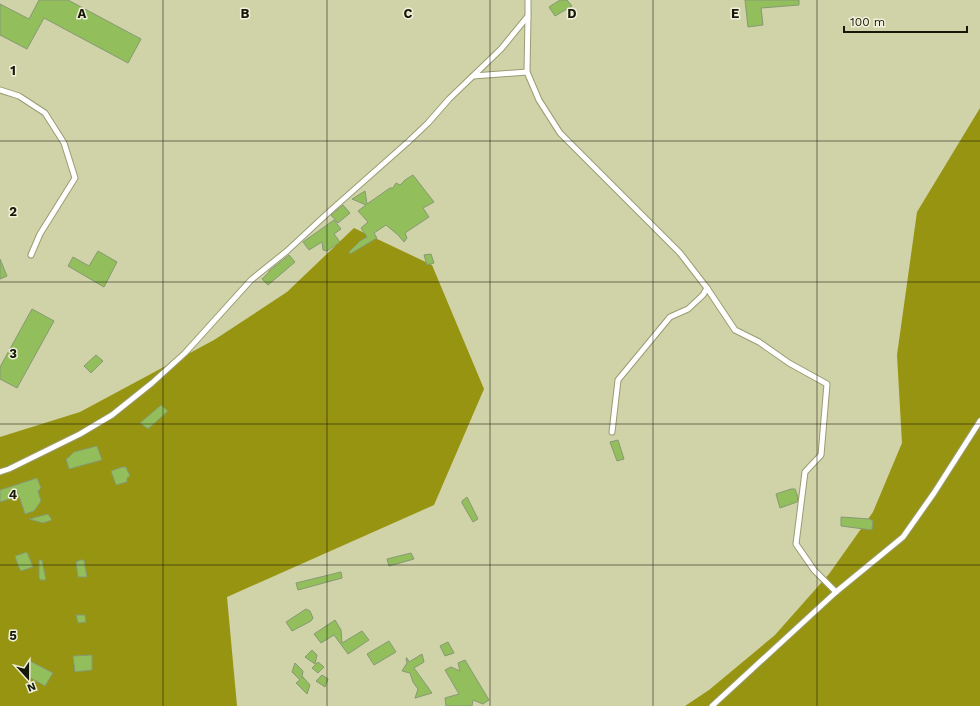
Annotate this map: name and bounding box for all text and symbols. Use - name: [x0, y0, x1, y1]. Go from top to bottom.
- text: A: [78, 6, 87, 21]
- text: B: [241, 6, 250, 21]
- text: C: [404, 6, 413, 21]
- text: D: [567, 6, 577, 21]
- text: E: [731, 6, 739, 21]
- scale bar: [844, 8, 967, 34]
- text: 100 m: [850, 15, 885, 29]
- text: 1: [10, 63, 16, 78]
- text: 2: [9, 204, 17, 219]
- text: 3: [9, 346, 17, 361]
- text: 4: [9, 487, 18, 502]
- text: 5: [9, 628, 17, 643]
- north arrow: [8, 658, 48, 698]
- text: N: [25, 679, 38, 694]

